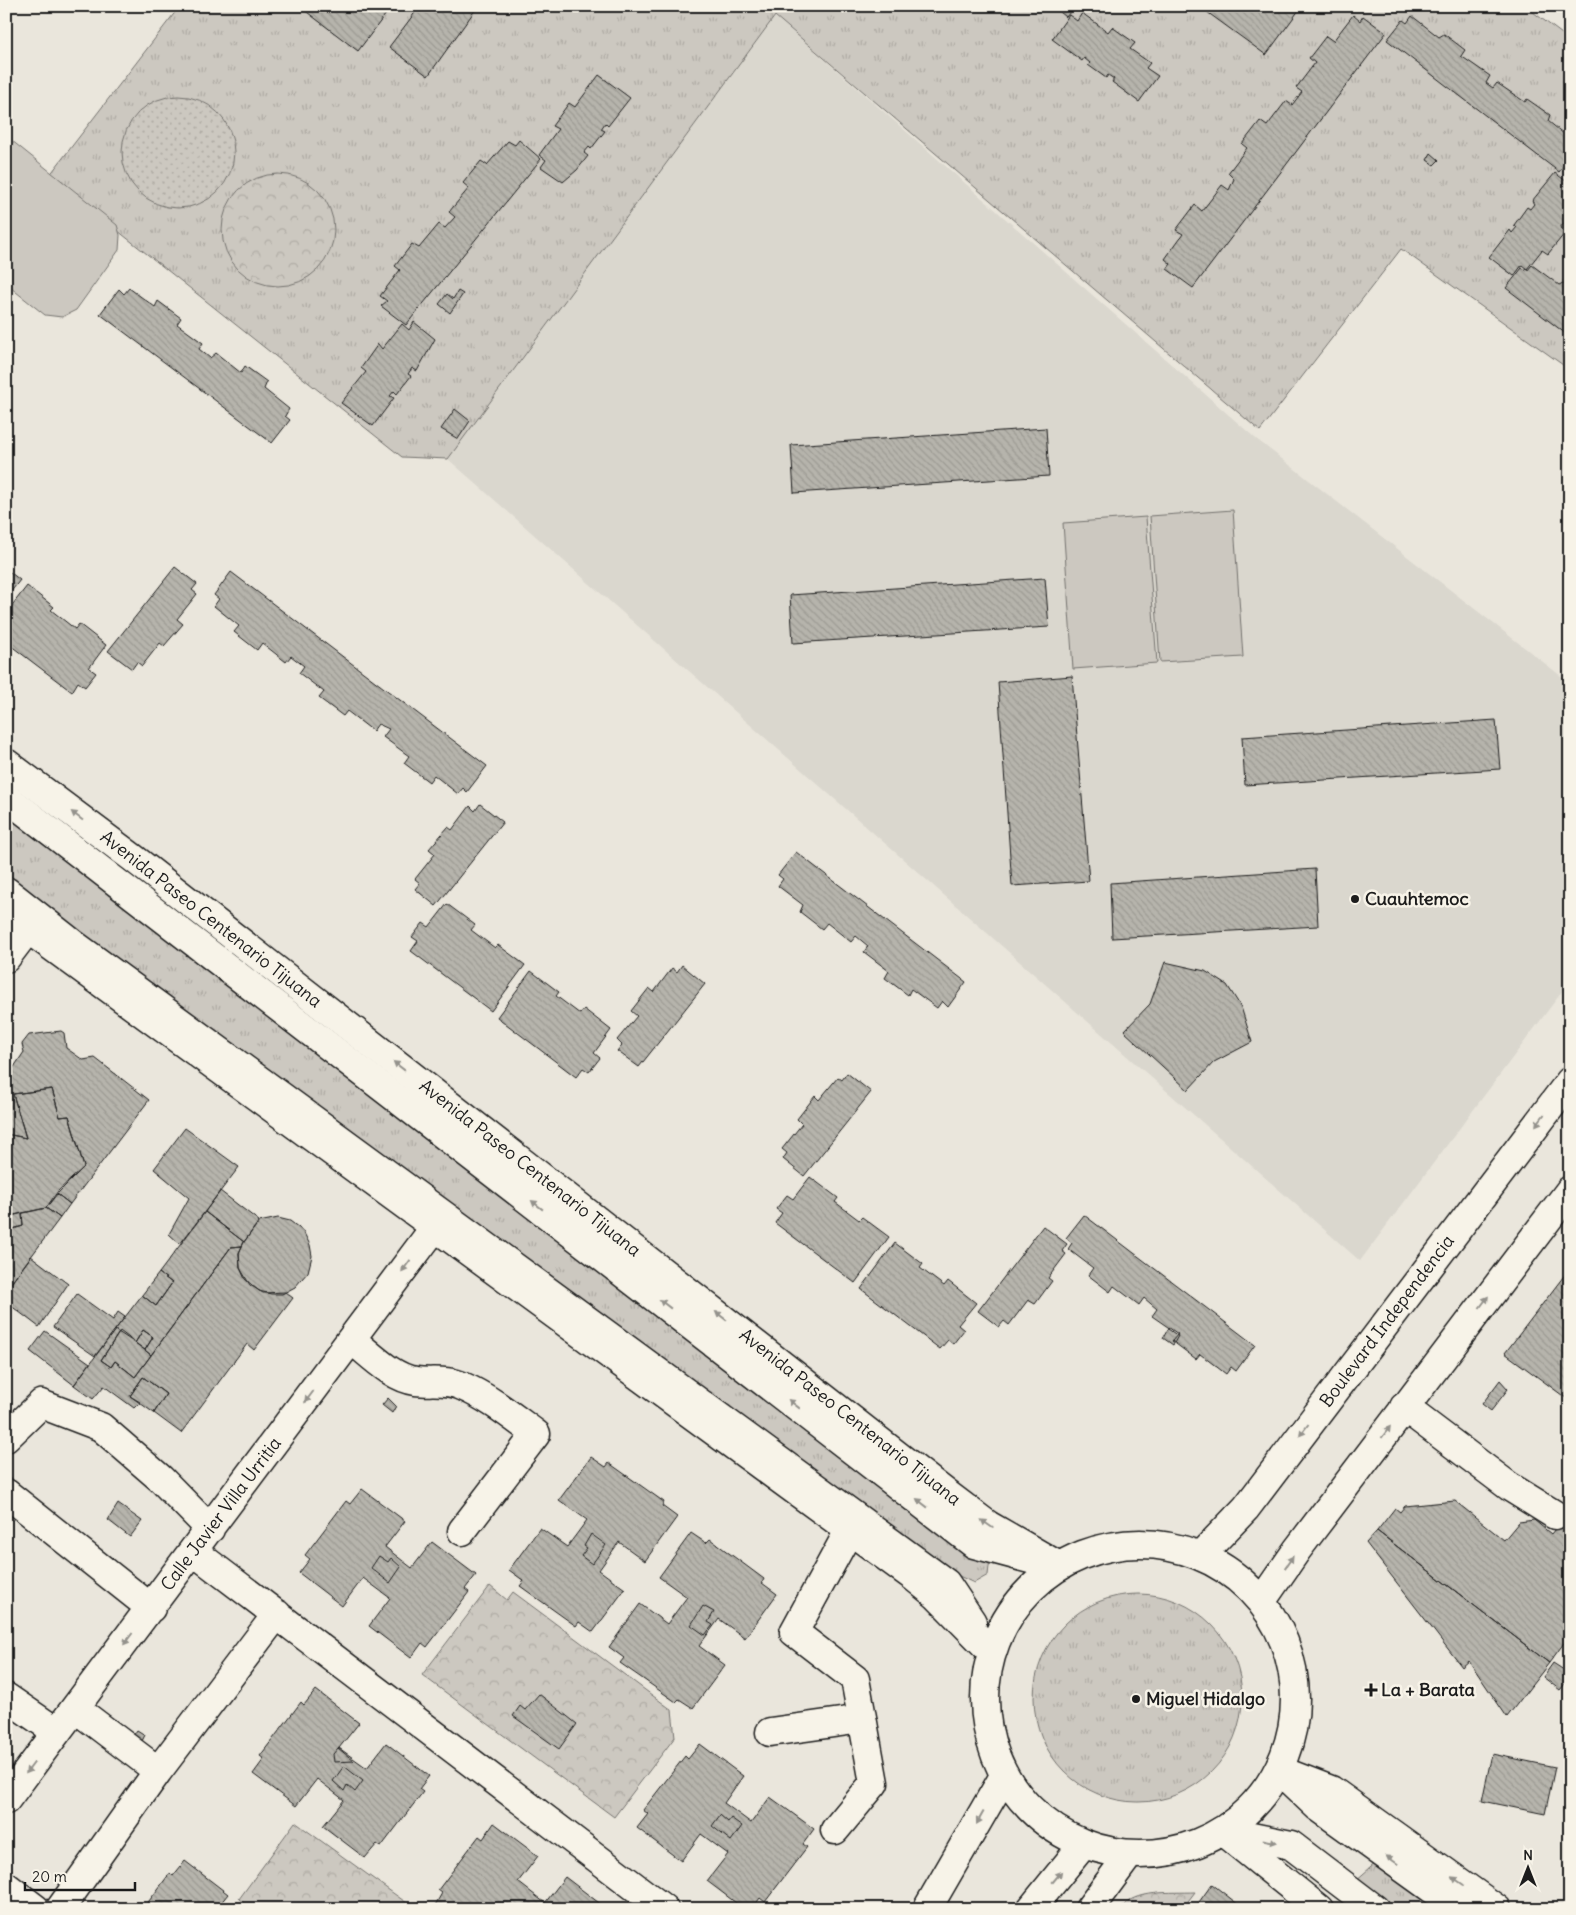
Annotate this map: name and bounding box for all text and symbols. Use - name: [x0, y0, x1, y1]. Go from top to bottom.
- one-way arrow: [70, 811, 84, 821]
- street label: Avenida Paseo Centenario Tijuana: [96, 825, 327, 1012]
- place label: Cuauhtemoc: [1365, 887, 1469, 910]
- marker: Cuauhtemoc: [1349, 893, 1361, 905]
- one-way arrow: [393, 1060, 406, 1071]
- street label: Avenida Paseo Centenario Tijuana: [415, 1074, 646, 1261]
- one-way arrow: [1535, 1113, 1546, 1126]
- one-way arrow: [530, 1200, 543, 1210]
- street label: Boulevard Independencia: [1314, 1230, 1459, 1411]
- one-way arrow: [401, 1259, 411, 1273]
- one-way arrow: [1479, 1295, 1489, 1309]
- one-way arrow: [659, 1299, 672, 1310]
- one-way arrow: [715, 1311, 728, 1322]
- street label: Avenida Paseo Centenario Tijuana: [735, 1323, 966, 1510]
- one-way arrow: [304, 1390, 314, 1404]
- one-way arrow: [788, 1398, 801, 1409]
- one-way arrow: [1299, 1423, 1310, 1436]
- one-way arrow: [1380, 1426, 1391, 1439]
- street label: Calle Javier Villa Urritia: [155, 1432, 286, 1595]
- one-way arrow: [915, 1498, 929, 1508]
- one-way arrow: [980, 1519, 994, 1529]
- one-way arrow: [1284, 1555, 1294, 1569]
- one-way arrow: [122, 1632, 133, 1645]
- place label: La + Barata: [1381, 1678, 1475, 1701]
- marker: La + Barata: [1365, 1684, 1377, 1696]
- place label: Miguel Hidalgo: [1146, 1687, 1265, 1710]
- marker: Miguel Hidalgo: [1130, 1693, 1142, 1705]
- one-way arrow: [24, 1761, 35, 1774]
- one-way arrow: [976, 1811, 984, 1826]
- one-way arrow: [1262, 1837, 1278, 1845]
- north arrow: [1504, 1842, 1554, 1892]
- text: N: [1523, 1846, 1533, 1864]
- one-way arrow: [1385, 1855, 1399, 1865]
- scale bar: [25, 1860, 135, 1892]
- text: 20 m: [32, 1867, 67, 1886]
- one-way arrow: [1051, 1871, 1063, 1883]
- one-way arrow: [1452, 1875, 1465, 1886]

